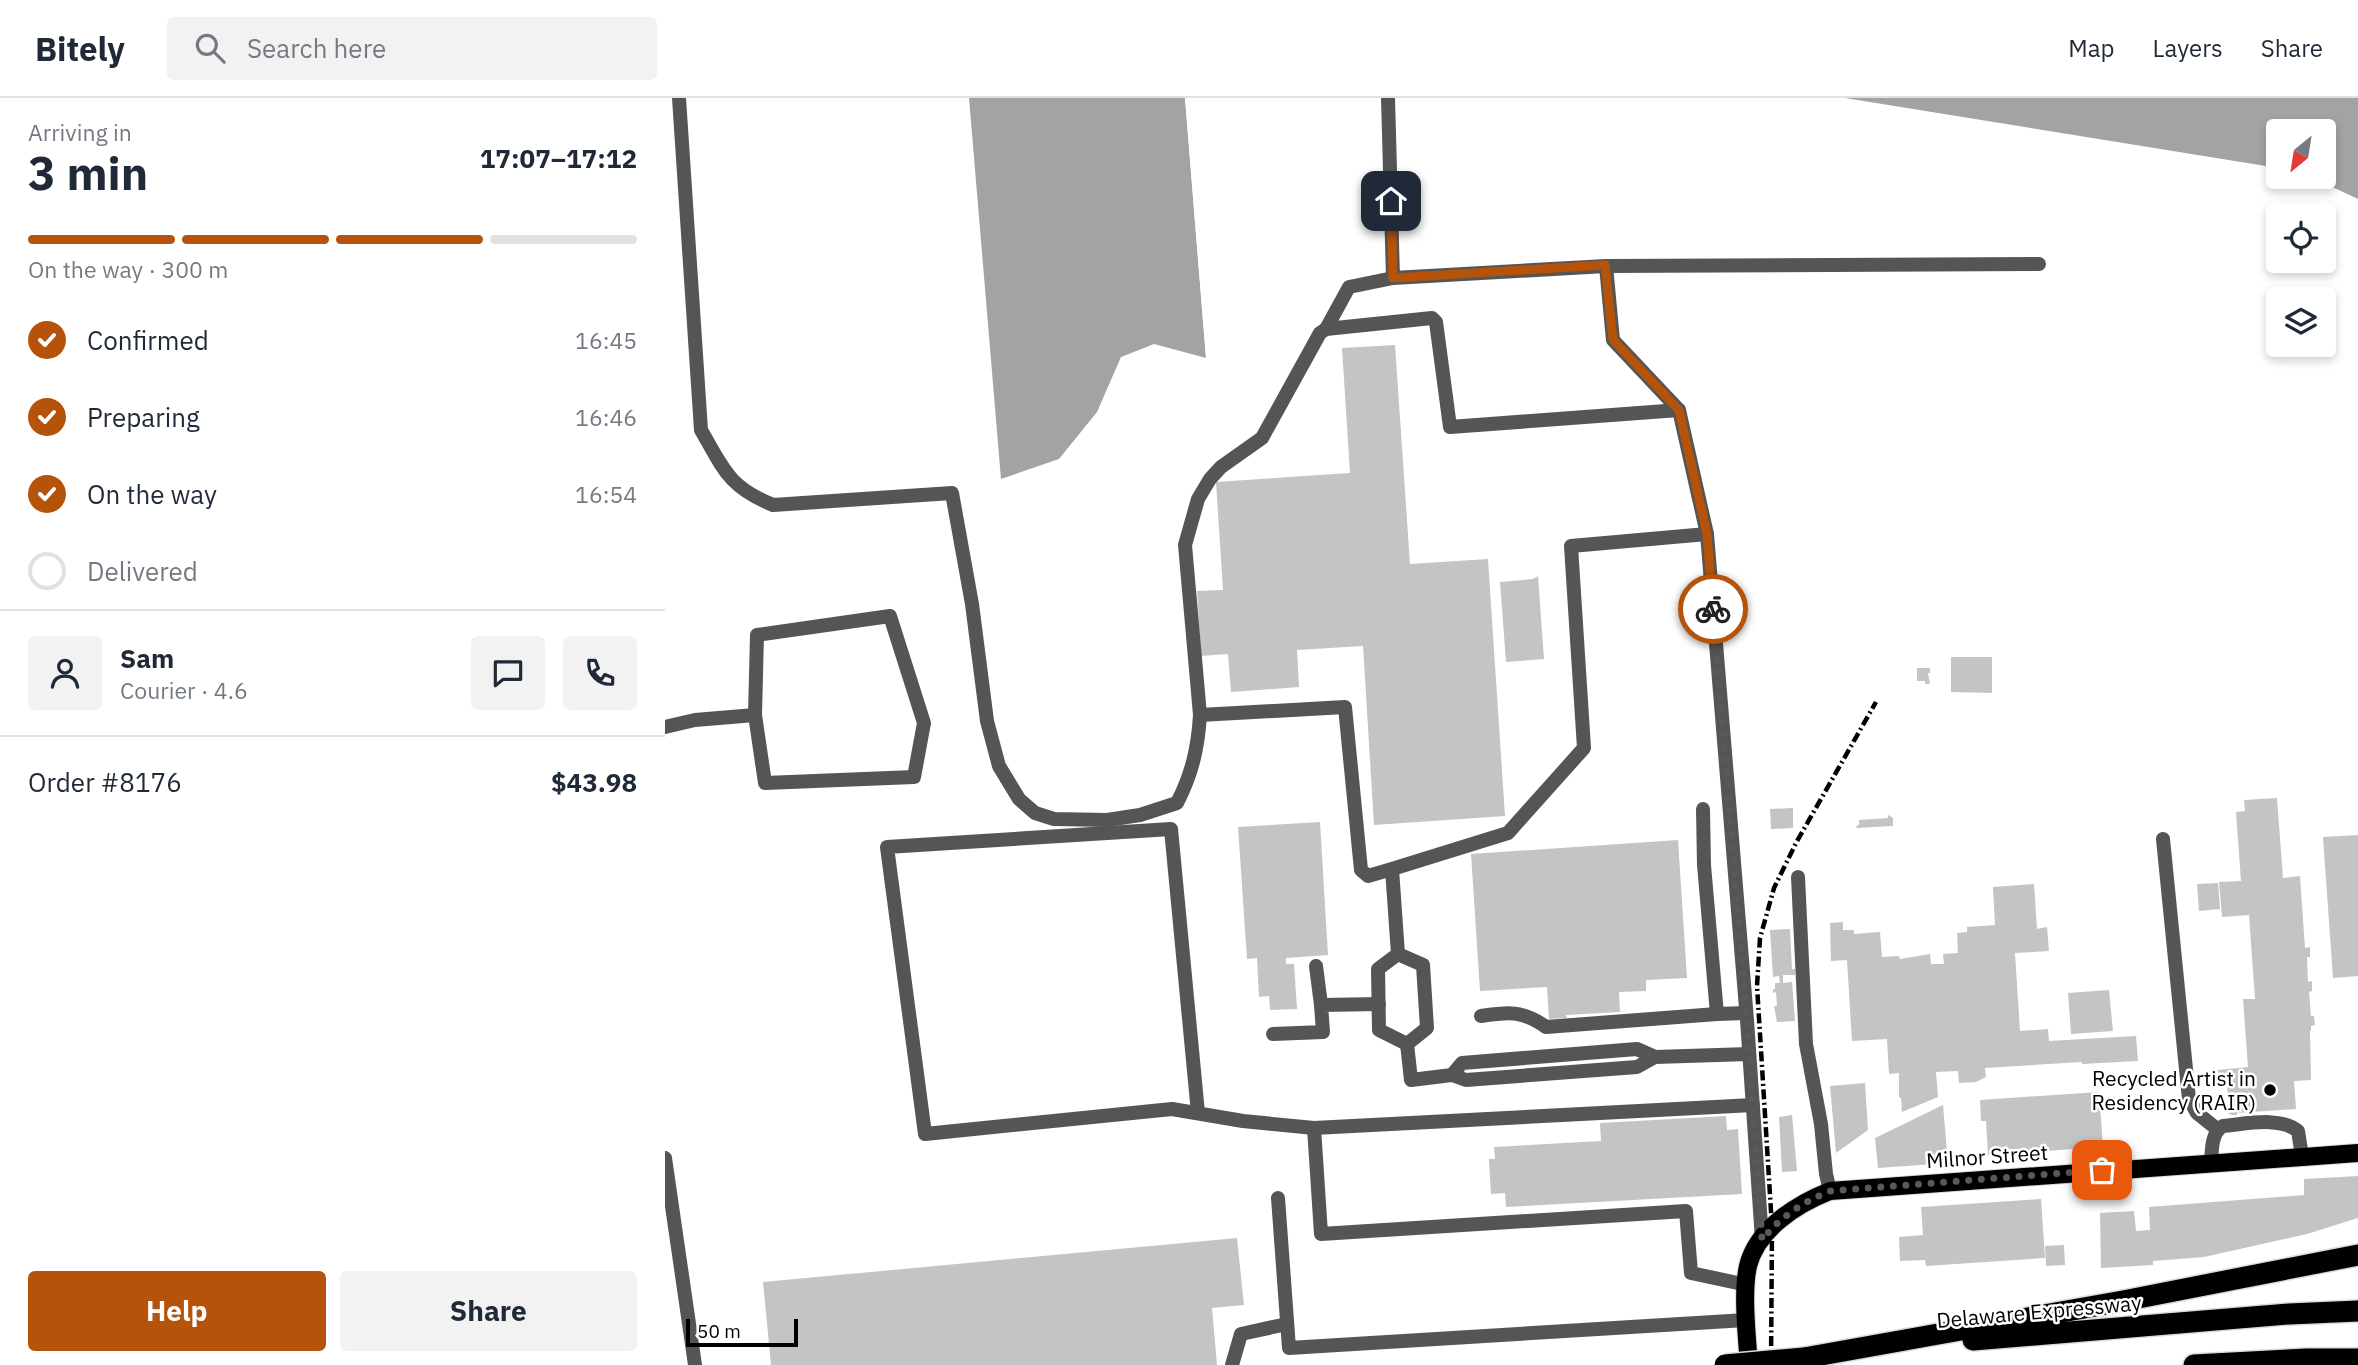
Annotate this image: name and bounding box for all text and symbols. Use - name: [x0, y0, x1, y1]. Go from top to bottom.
- search box: [167, 17, 657, 80]
- text: Bitely: [35, 27, 125, 70]
- icon: search: [191, 29, 229, 67]
- text: Search here: [247, 31, 386, 65]
- text: Map: [2068, 32, 2115, 64]
- text: Layers: [2153, 32, 2223, 64]
- text: Share: [2261, 32, 2323, 64]
- text: Arriving in: [28, 117, 132, 147]
- north arrow: [2266, 119, 2336, 189]
- map controls: [2266, 119, 2336, 357]
- text: 17:07–17:12: [480, 141, 637, 175]
- text: 3 min: [28, 143, 148, 203]
- pin: [1361, 171, 1421, 231]
- icon: home: [1372, 182, 1410, 220]
- button: locate: [2266, 203, 2336, 273]
- text: On the way · 300 m: [28, 254, 228, 284]
- button: layers: [2266, 287, 2336, 357]
- icon: check: [28, 321, 66, 359]
- text: Confirmed: [87, 323, 209, 357]
- text: 16:45: [575, 325, 637, 355]
- icon: check: [28, 398, 66, 436]
- text: Preparing: [87, 400, 200, 434]
- text: 16:46: [575, 402, 637, 432]
- icon: check: [28, 475, 66, 513]
- text: On the way: [87, 477, 217, 511]
- text: 16:54: [575, 479, 637, 509]
- text: Delivered: [87, 554, 198, 588]
- courier: [1678, 574, 1748, 644]
- icon: bike: [1694, 590, 1732, 628]
- button: person: [28, 636, 102, 710]
- button: chat: [471, 636, 545, 710]
- button: phone: [563, 636, 637, 710]
- text: Sam: [120, 641, 174, 675]
- text: Courier · 4.6: [120, 675, 248, 705]
- text: Order #8176: [28, 765, 182, 799]
- text: $43.98: [551, 765, 637, 799]
- place label: Recycled Artist in Residency (RAIR): [2091, 1064, 2256, 1116]
- marker: Recycled Artist in Residency (RAIR): [2262, 1082, 2278, 1098]
- street label: Milnor Street: [1925, 1138, 2049, 1174]
- pin: [2072, 1140, 2132, 1200]
- icon: bag: [2083, 1151, 2121, 1189]
- button: Help: [28, 1271, 326, 1351]
- button: Share: [340, 1271, 637, 1351]
- street label: Delaware Expressway: [1935, 1288, 2143, 1334]
- scale bar: [686, 1316, 798, 1348]
- text: 50 m: [697, 1319, 741, 1343]

